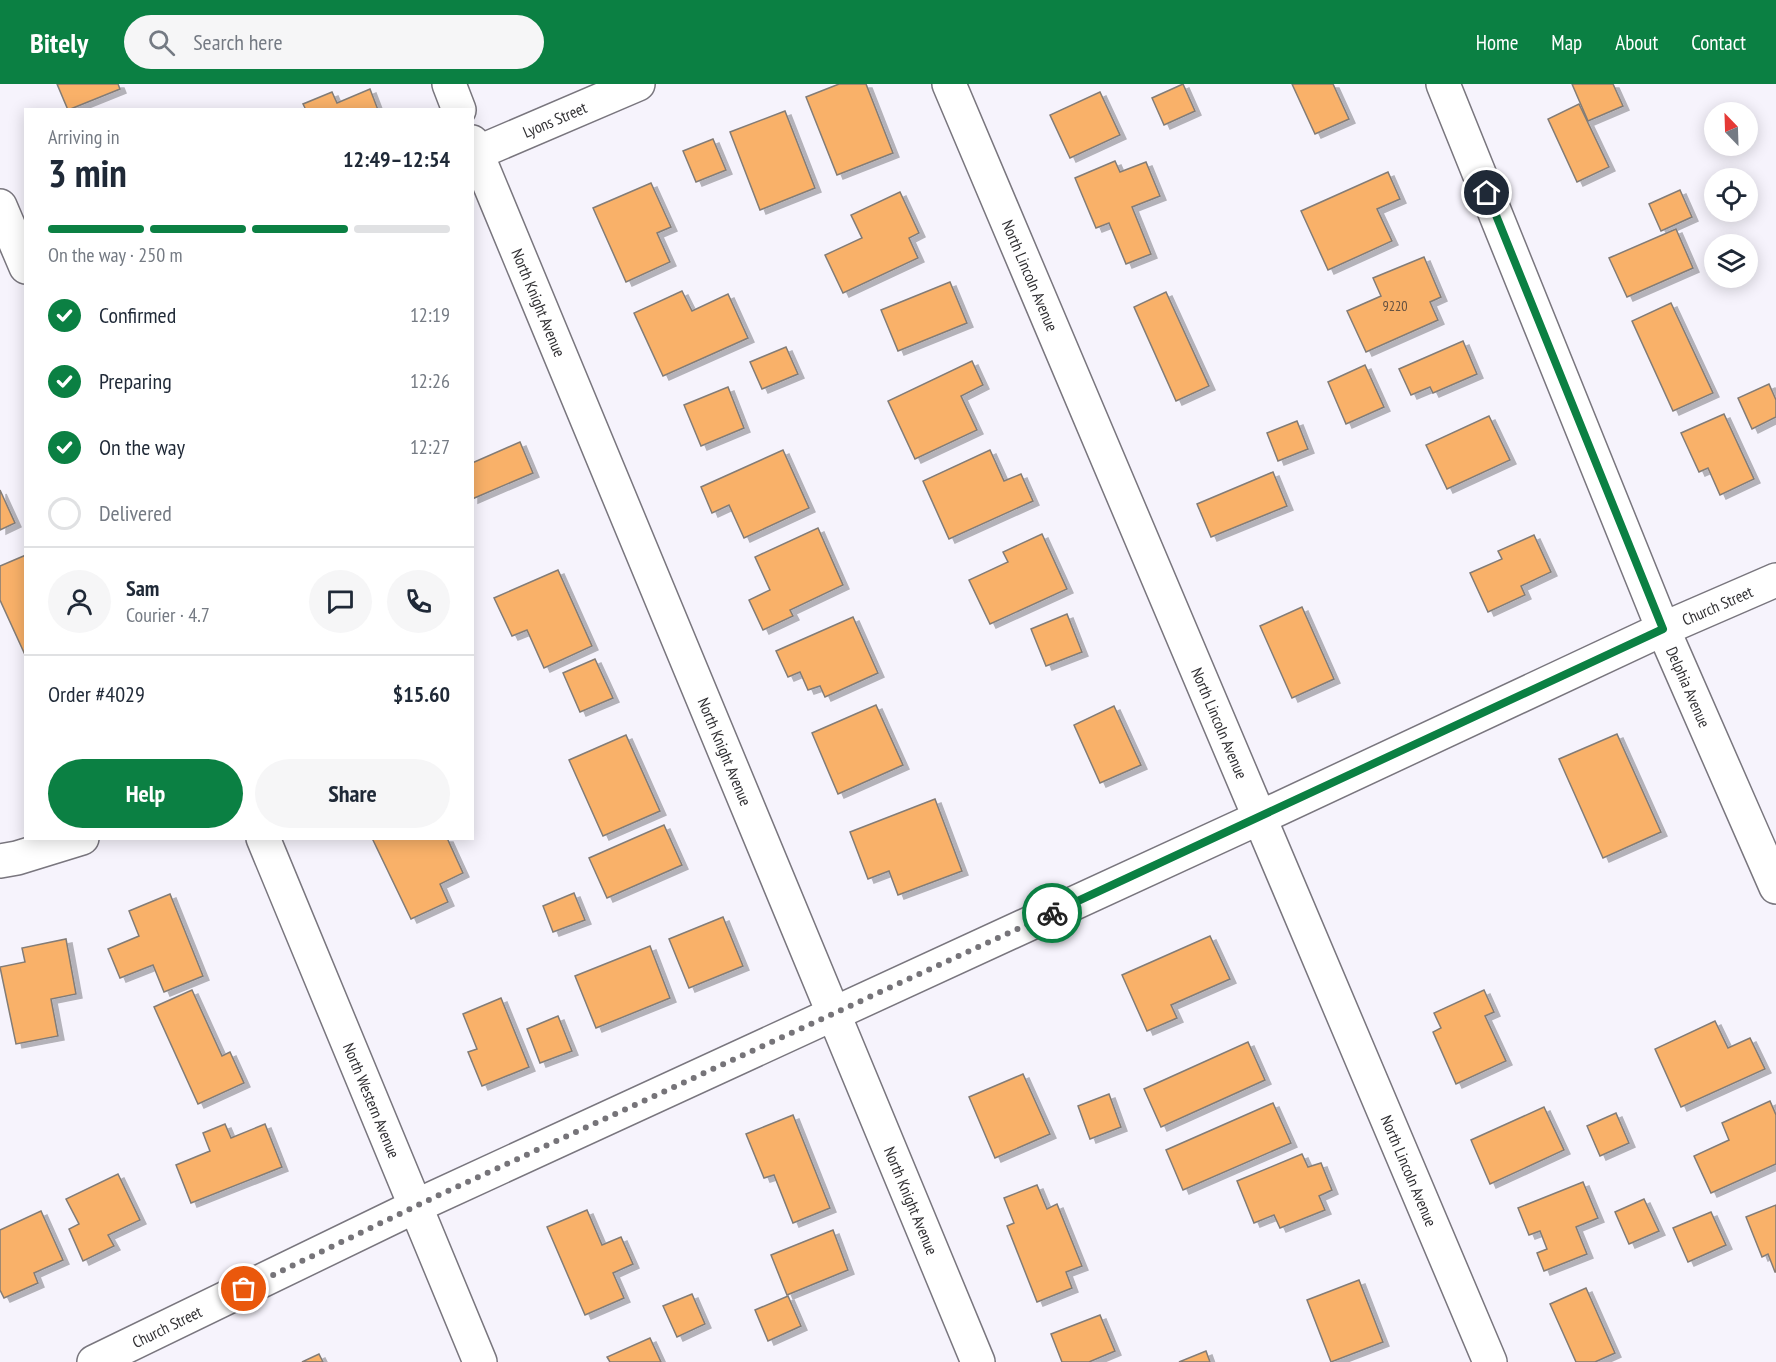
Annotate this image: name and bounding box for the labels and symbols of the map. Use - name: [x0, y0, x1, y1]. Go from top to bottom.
- street label: Lyons Street: [520, 97, 590, 142]
- north arrow: [1704, 102, 1758, 156]
- pin: [1461, 167, 1512, 218]
- street label: North Lincoln Avenue: [998, 217, 1062, 334]
- street label: North Knight Avenue: [507, 246, 570, 360]
- house number: 9220: [1382, 297, 1408, 315]
- street label: Church Street: [1679, 581, 1756, 630]
- street label: Delphia Avenue: [1662, 643, 1715, 730]
- street label: North Lincoln Avenue: [1187, 664, 1252, 782]
- street label: North Knight Avenue: [694, 695, 756, 809]
- courier: [1022, 883, 1082, 943]
- street label: North Western Avenue: [339, 1040, 404, 1161]
- street label: North Lincoln Avenue: [1377, 1112, 1441, 1229]
- street label: North Knight Avenue: [880, 1144, 942, 1258]
- pin: [218, 1263, 269, 1314]
- street label: Church Street: [129, 1301, 206, 1352]

